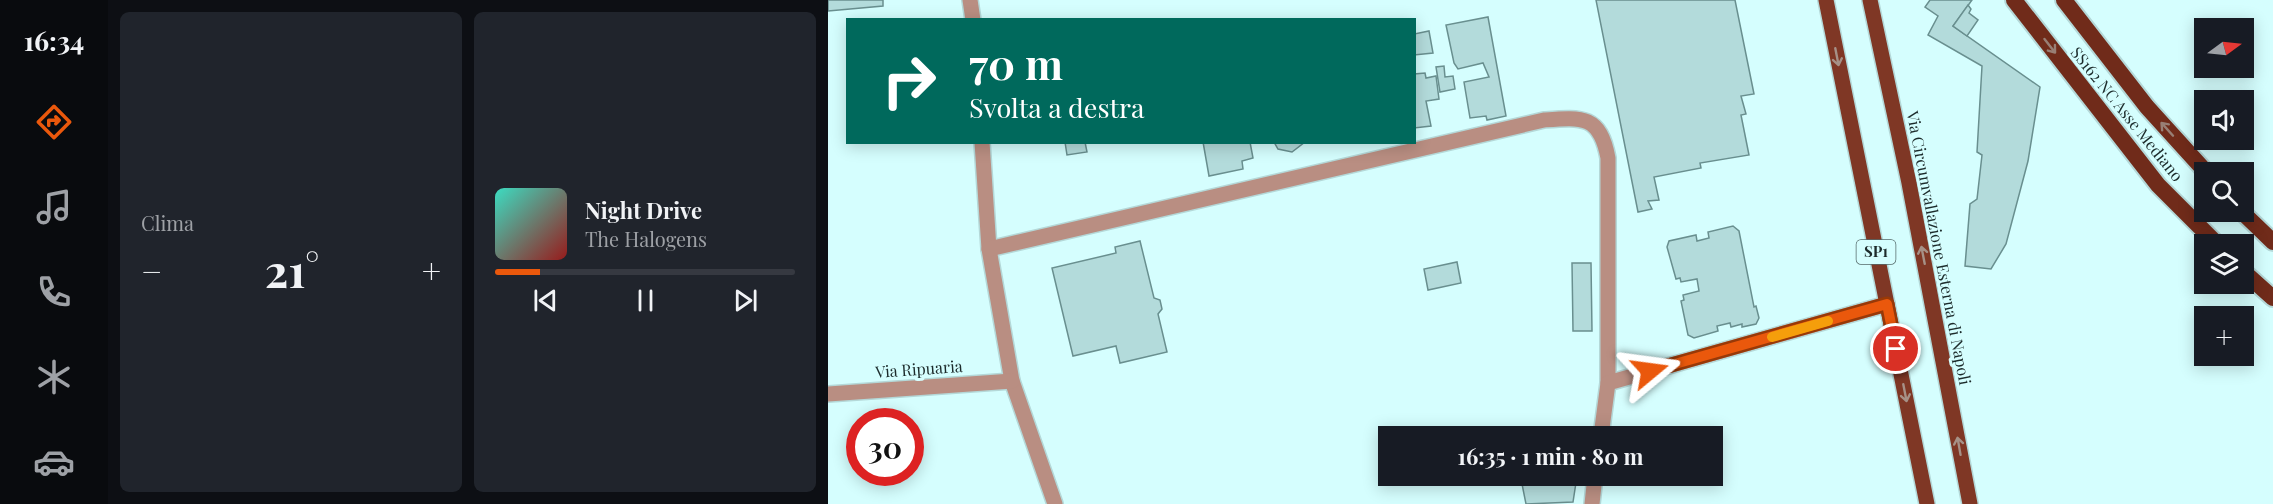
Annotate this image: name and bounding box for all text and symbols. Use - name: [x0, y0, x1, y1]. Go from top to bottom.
- north arrow: [2194, 18, 2254, 78]
- map controls: [2194, 18, 2254, 366]
- text: 16:34: [24, 22, 84, 58]
- text: 70 m: [969, 35, 1063, 91]
- one-way arrow: [2043, 38, 2056, 54]
- icon: right: [870, 42, 948, 120]
- street label: SS162 NC Asse Mediano: [2067, 42, 2188, 185]
- one-way arrow: [1832, 47, 1843, 67]
- text: Svolta a destra: [969, 89, 1144, 125]
- button: sound: [2194, 90, 2254, 150]
- icon: directions: [33, 101, 75, 143]
- street label: Via Circumvallazione Esterna di Napoli: [1902, 108, 1976, 387]
- one-way arrow: [2160, 122, 2174, 137]
- button: search: [2194, 162, 2254, 222]
- icon: music: [33, 186, 75, 228]
- text: Night Drive: [585, 195, 702, 225]
- text: Clima: [141, 209, 194, 236]
- text: The Halogens: [585, 225, 707, 252]
- button: layers: [2194, 234, 2254, 294]
- text: 21°: [265, 239, 319, 299]
- road number: SP1: [1856, 240, 1896, 264]
- one-way arrow: [1917, 246, 1928, 265]
- text: −: [141, 248, 162, 292]
- text: +: [422, 248, 441, 292]
- icon: phone: [33, 271, 75, 313]
- icon: previous: [529, 284, 562, 317]
- icon: pause: [629, 284, 662, 317]
- icon: next: [729, 284, 762, 317]
- button: +: [2194, 306, 2254, 366]
- pin: [1870, 323, 1921, 374]
- icon: arrive: [1879, 332, 1912, 365]
- position arrow: [1618, 339, 1682, 403]
- street label: Via Ripuaria: [874, 355, 963, 382]
- icon: climate: [33, 356, 75, 398]
- one-way arrow: [1899, 383, 1911, 402]
- speed limit sign: 30: [846, 408, 924, 486]
- one-way arrow: [1954, 437, 1965, 457]
- icon: car: [33, 441, 75, 483]
- text: 16:35 · 1 min · 80 m: [1458, 441, 1643, 471]

